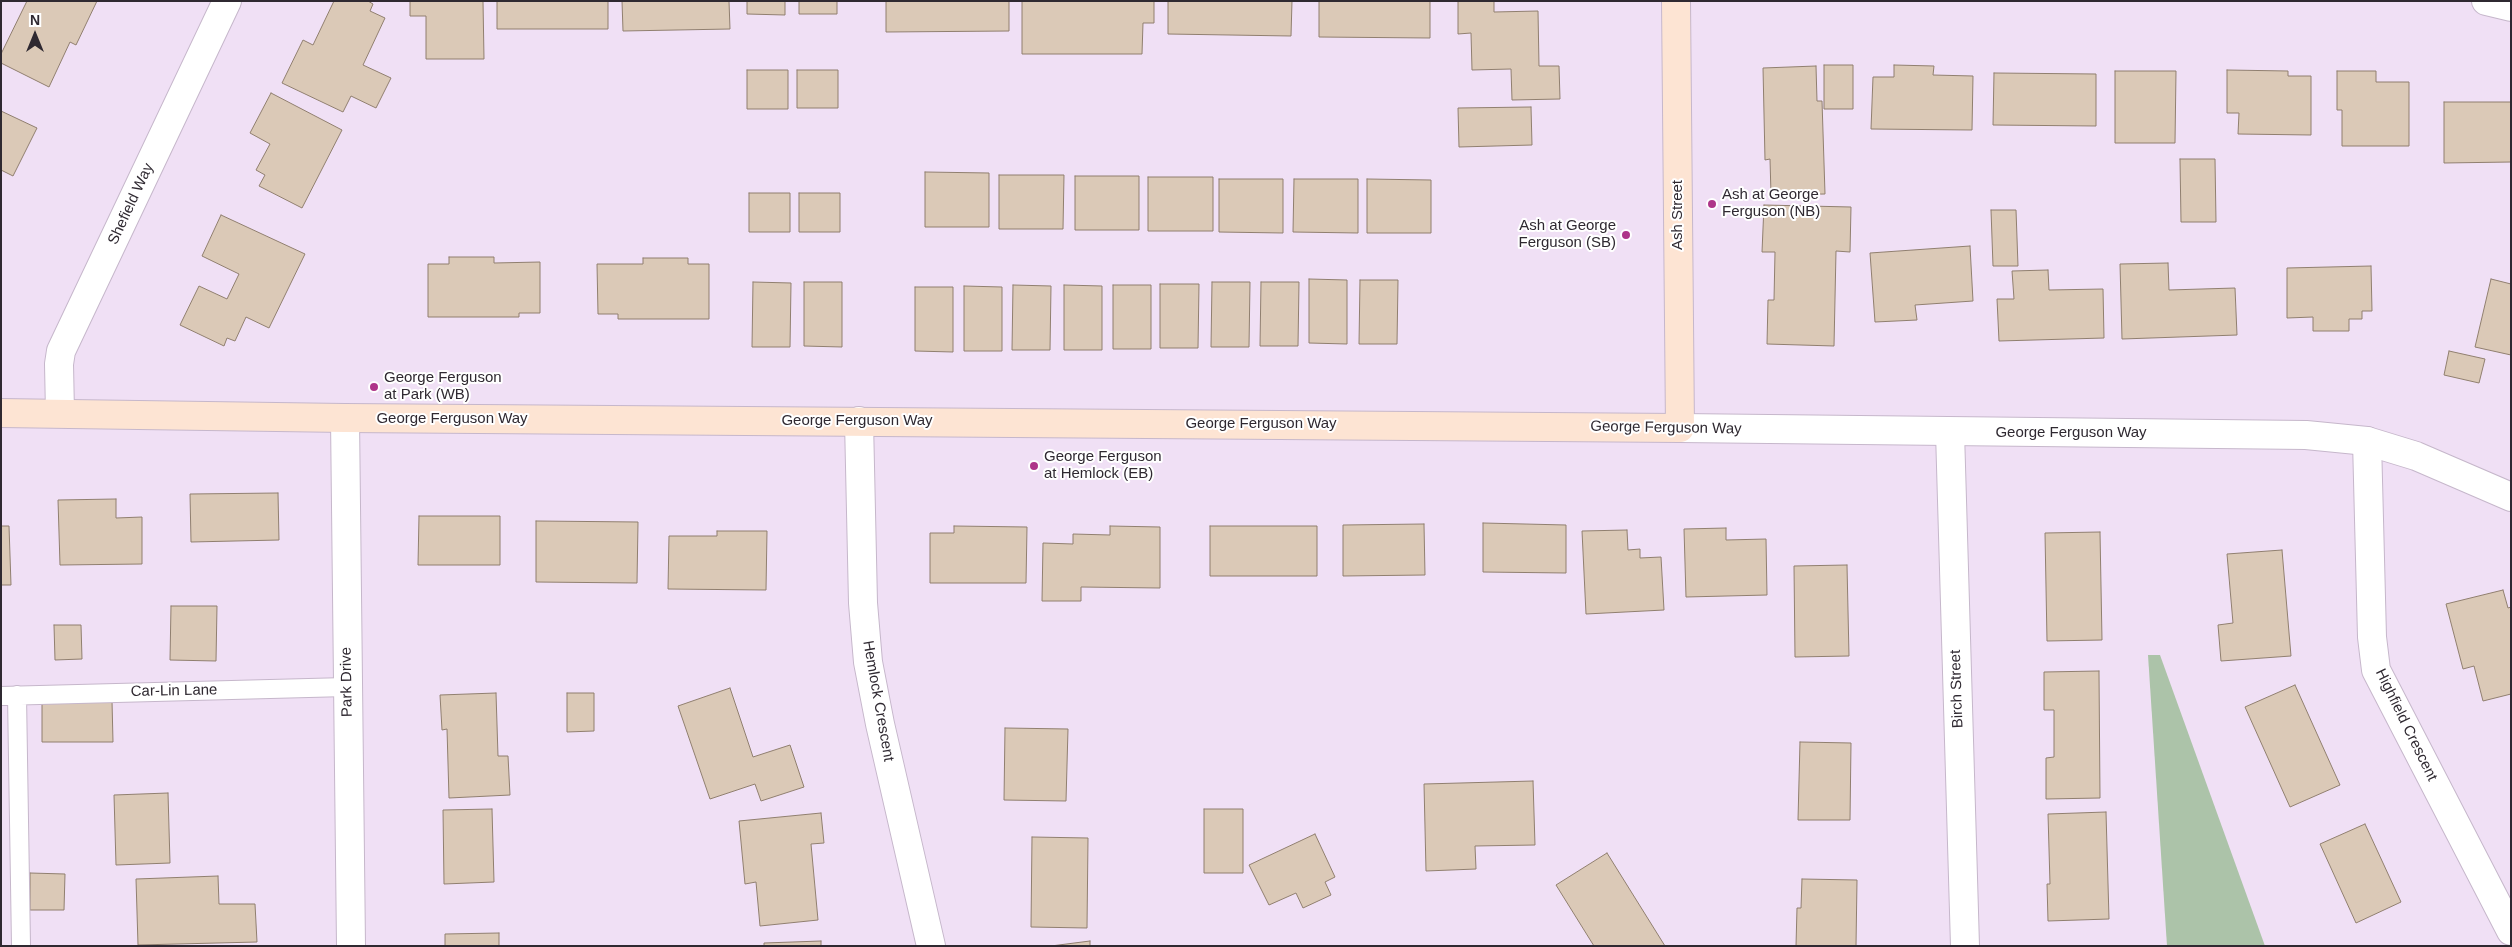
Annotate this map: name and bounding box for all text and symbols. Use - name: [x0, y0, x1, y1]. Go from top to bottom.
- north arrow: [10, 10, 60, 60]
- text: N: [30, 12, 40, 28]
- street label: Shefield Way: [104, 160, 158, 248]
- street label: Ash Street: [1669, 180, 1687, 250]
- place label: Ash at George Ferguson (NB): [1722, 186, 1820, 221]
- marker: Ash at George Ferguson (NB): [1706, 198, 1718, 210]
- place label: Ash at George Ferguson (SB): [1518, 217, 1616, 252]
- marker: Ash at George Ferguson (SB): [1620, 229, 1632, 241]
- place label: George Ferguson at Park (WB): [384, 369, 502, 404]
- marker: George Ferguson at Park (WB): [368, 381, 380, 393]
- street label: George Ferguson Way: [376, 410, 528, 428]
- street label: George Ferguson Way: [781, 412, 933, 430]
- street label: George Ferguson Way: [1185, 415, 1337, 433]
- street label: George Ferguson Way: [1590, 418, 1742, 438]
- street label: George Ferguson Way: [1995, 424, 2147, 442]
- place label: George Ferguson at Hemlock (EB): [1044, 448, 1162, 483]
- marker: George Ferguson at Hemlock (EB): [1028, 460, 1040, 472]
- street label: Hemlock Crescent: [858, 639, 898, 763]
- street label: Park Drive: [337, 647, 357, 717]
- street label: Birch Street: [1947, 650, 1967, 728]
- street label: Highfield Crescent: [2371, 666, 2441, 784]
- street label: Car-Lin Lane: [130, 681, 218, 701]

